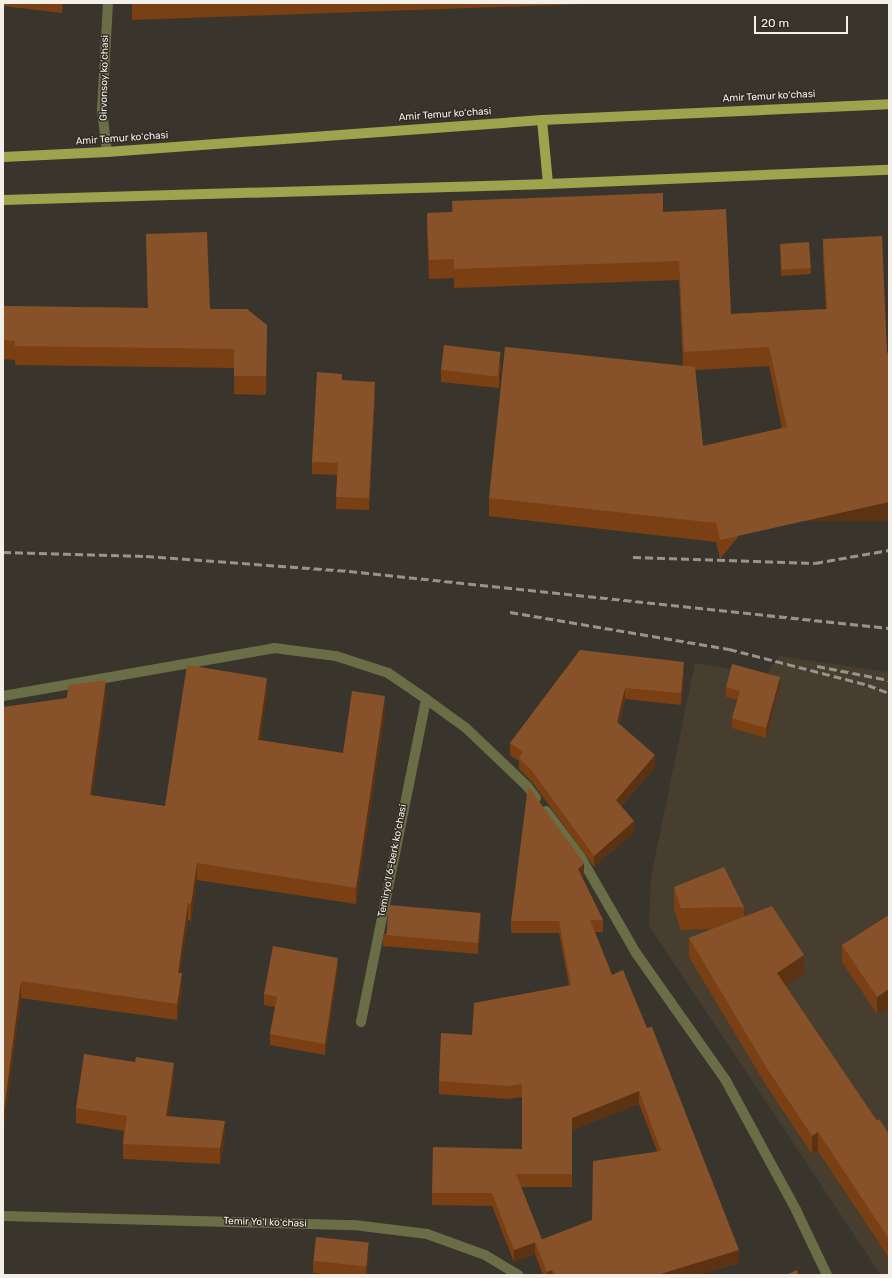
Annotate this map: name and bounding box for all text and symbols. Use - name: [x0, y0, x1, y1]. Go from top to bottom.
- scale bar: [756, 8, 850, 34]
- text: 20 m: [761, 16, 789, 30]
- street label: Girvonsoy koʻchasi: [98, 35, 112, 121]
- street label: Amir Temur koʻchasi: [722, 89, 816, 105]
- street label: Amir Temur koʻchasi: [398, 106, 492, 124]
- street label: Amir Temur koʻchasi: [75, 130, 169, 148]
- street label: Temiryoʻl 6-berk koʻchasi: [376, 803, 410, 919]
- street label: Temir Yoʻl koʻchasi: [223, 1216, 307, 1230]

